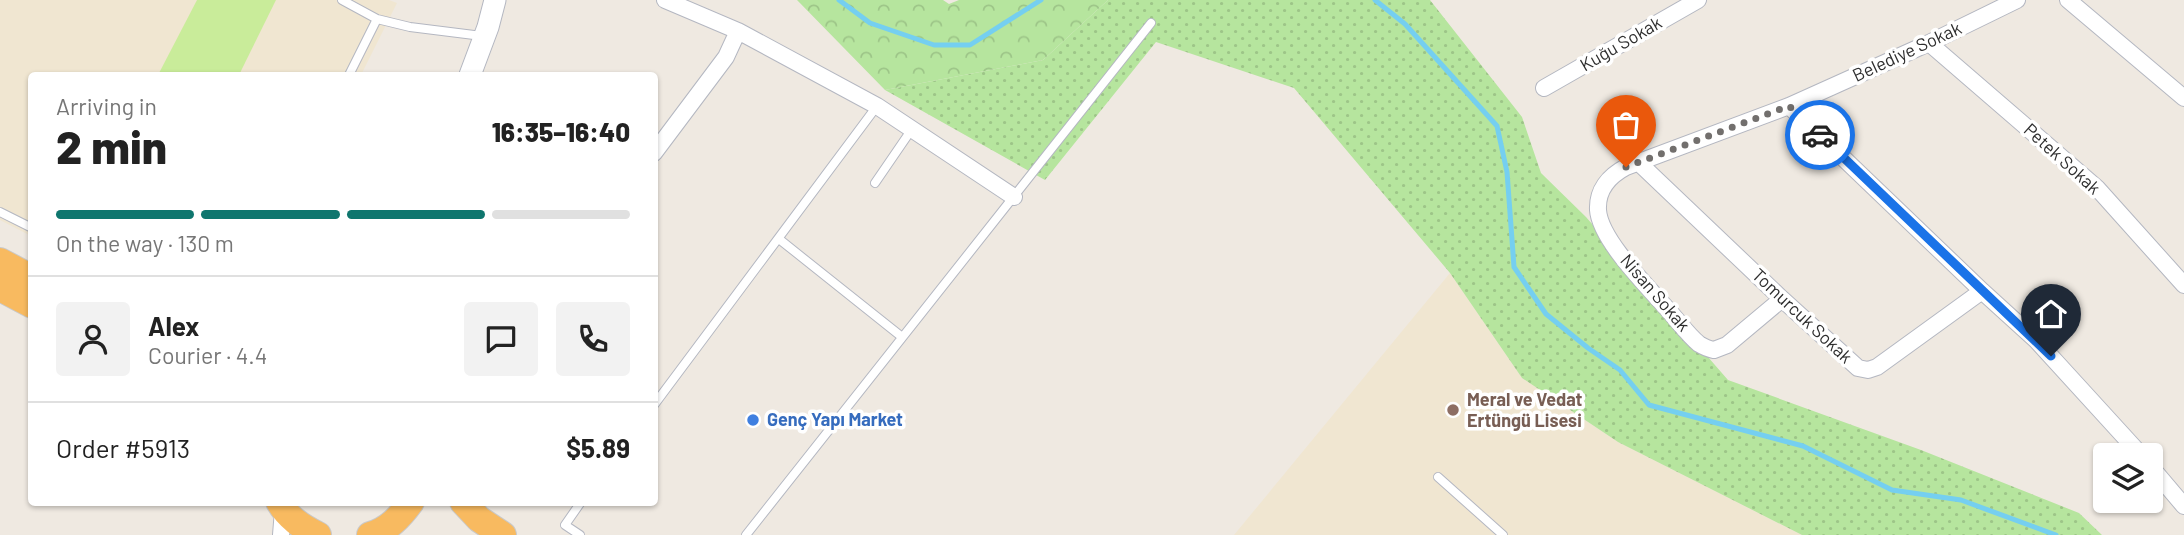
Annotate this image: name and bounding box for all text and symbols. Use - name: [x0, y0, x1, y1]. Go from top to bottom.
- street label: Kuğu Sokak: [1576, 11, 1665, 75]
- street label: Belediye Sokak: [1849, 16, 1965, 86]
- text: Arriving in: [56, 92, 157, 120]
- pin: [1596, 95, 1656, 167]
- courier: [1785, 100, 1855, 170]
- icon: bag: [1607, 106, 1645, 144]
- text: 16:35–16:40: [492, 116, 630, 147]
- icon: car: [1801, 116, 1839, 154]
- text: 2 min: [56, 118, 167, 173]
- street label: Petek Sokak: [2020, 118, 2106, 198]
- text: On the way · 130 m: [56, 229, 234, 257]
- street label: Nisan Sokak: [1616, 249, 1695, 336]
- street label: Tomurcuk Sokak: [1748, 263, 1857, 367]
- pin: [2021, 284, 2081, 356]
- icon: home: [2032, 295, 2070, 333]
- button: person: [56, 302, 130, 376]
- button: chat: [464, 302, 538, 376]
- button: phone: [556, 302, 630, 376]
- text: Alex: [148, 310, 199, 341]
- text: Courier · 4.4: [148, 341, 267, 369]
- place label: Meral ve Vedat Ertüngü Lisesi: [1467, 388, 1583, 431]
- marker: Meral ve Vedat Ertüngü Lisesi: [1445, 402, 1461, 418]
- place label: Genç Yapı Market: [767, 408, 903, 430]
- marker: Genç Yapı Market: [745, 412, 761, 428]
- text: Order #5913: [56, 432, 190, 463]
- text: $5.89: [566, 432, 630, 463]
- map controls: [2093, 443, 2163, 513]
- button: layers: [2093, 443, 2163, 513]

